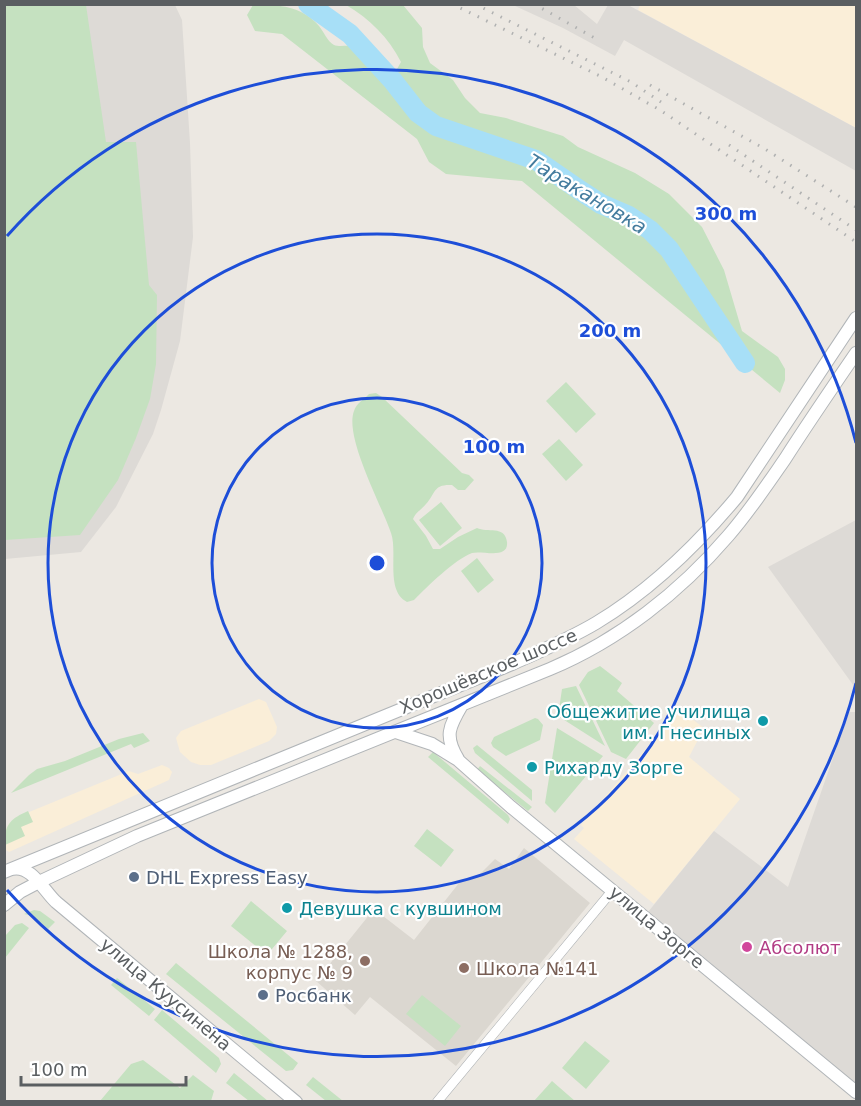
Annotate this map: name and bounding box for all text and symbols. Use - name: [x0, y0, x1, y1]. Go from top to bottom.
- water label: Таракановка: [523, 149, 651, 239]
- text: 300 m: [695, 203, 757, 224]
- text: 200 m: [579, 320, 641, 341]
- text: 100 m: [463, 436, 525, 457]
- centre of rings: [367, 553, 387, 573]
- street label: Хорошёвское шоссе: [396, 624, 580, 718]
- place label: Общежитие училища им. Гнесиных: [547, 701, 751, 743]
- marker: Общежитие училища им. Гнесиных: [756, 714, 770, 728]
- place label: Рихарду Зорге: [544, 757, 683, 778]
- marker: Рихарду Зорге: [525, 760, 539, 774]
- place label: DHL Express Easy: [146, 867, 308, 888]
- marker: DHL Express Easy: [127, 870, 141, 884]
- street label: улица Зорге: [605, 881, 709, 973]
- place label: Девушка с кувшином: [299, 898, 502, 919]
- marker: Девушка с кувшином: [280, 901, 294, 915]
- street label: улица Куусинена: [96, 933, 236, 1055]
- place label: Абсолют: [759, 937, 840, 958]
- marker: Абсолют: [740, 940, 754, 954]
- place label: Школа № 1288, корпус № 9: [208, 941, 353, 983]
- marker: Школа № 1288, корпус № 9: [358, 954, 372, 968]
- place label: Школа №141: [476, 958, 598, 979]
- marker: Школа №141: [457, 961, 471, 975]
- place label: Росбанк: [275, 985, 352, 1006]
- marker: Росбанк: [256, 988, 270, 1002]
- scale bar: [21, 1049, 186, 1087]
- text: 100 m: [30, 1059, 88, 1080]

